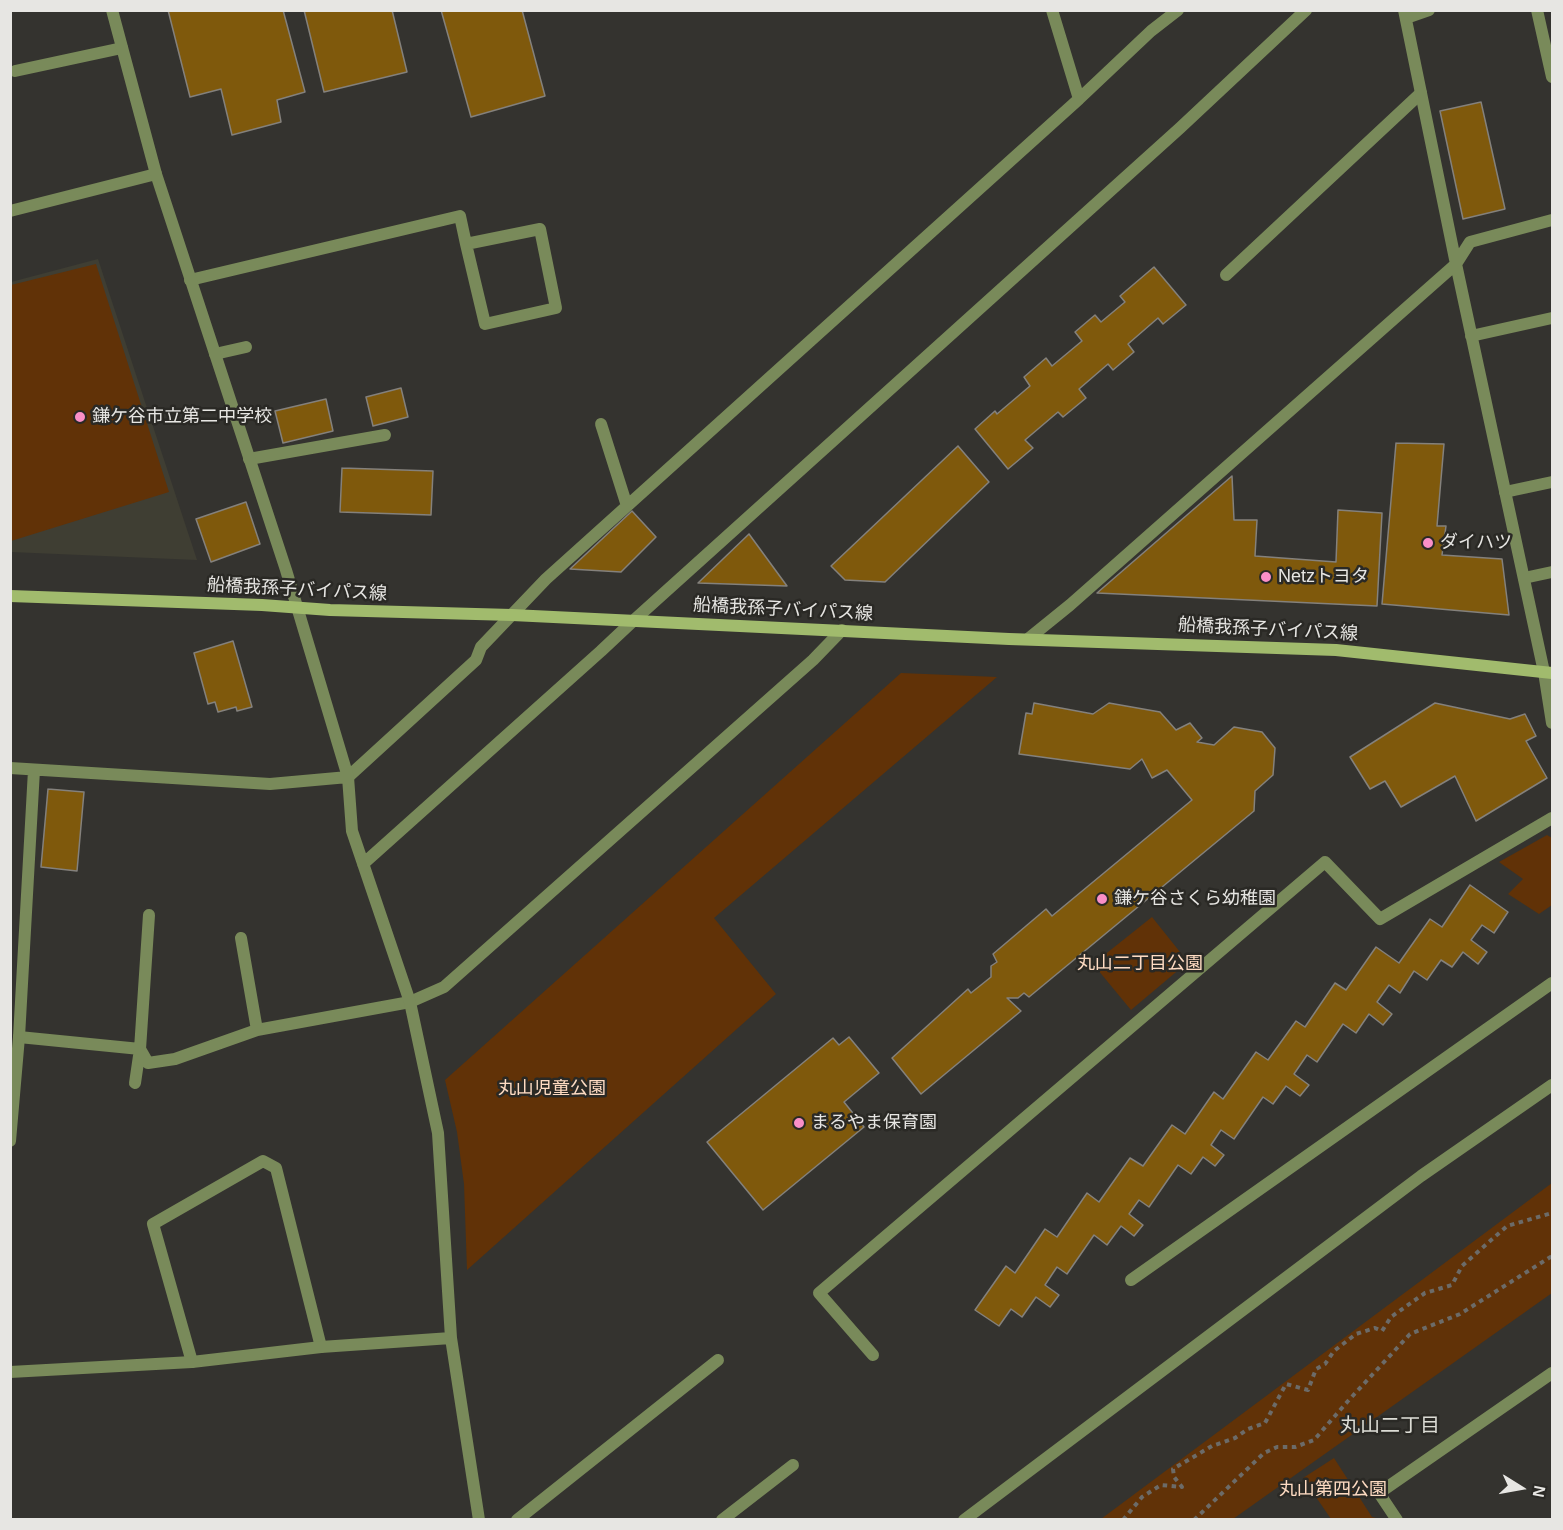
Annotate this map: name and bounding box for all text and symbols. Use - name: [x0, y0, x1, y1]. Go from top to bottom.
- place label: 鎌ケ谷市立第二中学校: [92, 406, 272, 428]
- marker: 鎌ケ谷市立第二中学校: [73, 410, 87, 424]
- place label: ダイハツ: [1440, 532, 1512, 554]
- marker: ダイハツ: [1421, 536, 1435, 550]
- place label: Netzトヨタ: [1278, 566, 1369, 588]
- marker: Netzトヨタ: [1259, 570, 1273, 584]
- street label: 船橋我孫子バイパス線: [207, 575, 387, 605]
- street label: 船橋我孫子バイパス線: [693, 595, 873, 625]
- street label: 船橋我孫子バイパス線: [1178, 615, 1358, 645]
- place label: 鎌ケ谷さくら幼稚園: [1114, 888, 1276, 910]
- marker: 鎌ケ谷さくら幼稚園: [1095, 892, 1109, 906]
- park label: 丸山二丁目公園: [1077, 953, 1203, 975]
- park label: 丸山児童公園: [498, 1078, 606, 1100]
- place label: まるやま保育園: [811, 1112, 937, 1134]
- marker: まるやま保育園: [792, 1116, 806, 1130]
- district label: 丸山二丁目: [1340, 1414, 1440, 1438]
- north arrow: [1491, 1458, 1551, 1518]
- park label: 丸山第四公園: [1279, 1479, 1387, 1501]
- text: N: [1530, 1484, 1549, 1499]

